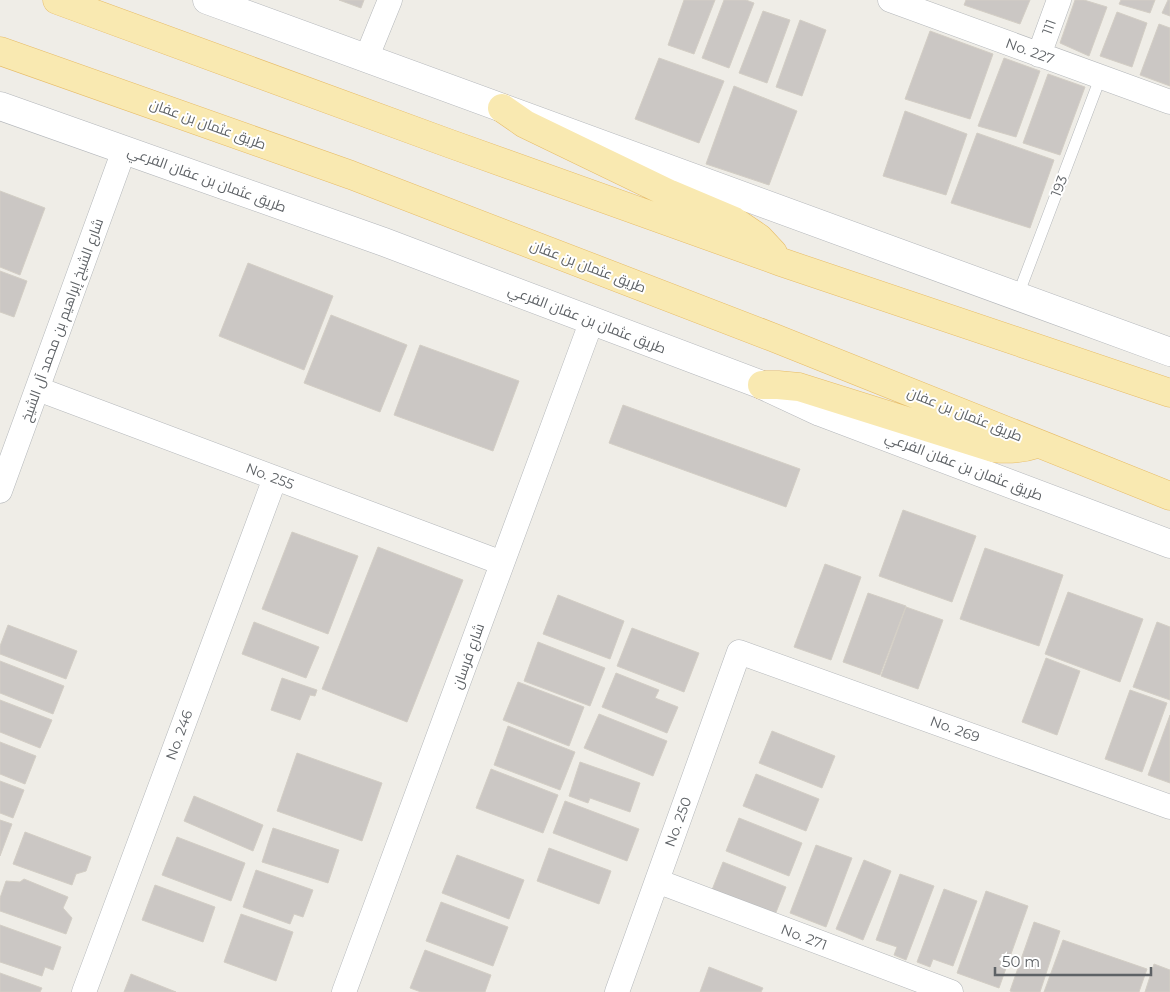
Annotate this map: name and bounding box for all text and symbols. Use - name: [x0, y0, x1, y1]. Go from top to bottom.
- street label: 111: [1038, 17, 1060, 37]
- street label: No. 227: [1003, 34, 1057, 68]
- street label: طريق عثمان بن عفان: [147, 95, 269, 153]
- street label: طريق عثمان بن عفان الفرعي: [124, 142, 289, 219]
- street label: 193: [1047, 173, 1071, 199]
- street label: شارع الشيخ إبراهيم بن محمد آل الشيخ: [17, 216, 108, 425]
- street label: طريق عثمان بن عفان: [528, 236, 648, 296]
- street label: طريق عثمان بن عفان الفرعي: [504, 281, 668, 360]
- street label: طريق عثمان بن عفان: [905, 383, 1025, 445]
- street label: طريق عثمان بن عفان الفرعي: [881, 428, 1045, 507]
- street label: No. 255: [243, 459, 297, 493]
- street label: شارع فرسان: [448, 621, 488, 691]
- street label: No. 246: [162, 707, 197, 763]
- street label: No. 269: [928, 712, 982, 746]
- street label: No. 250: [661, 795, 695, 849]
- street label: No. 271: [778, 920, 830, 954]
- scale bar: [995, 944, 1151, 976]
- text: 50 m: [1002, 952, 1040, 971]

